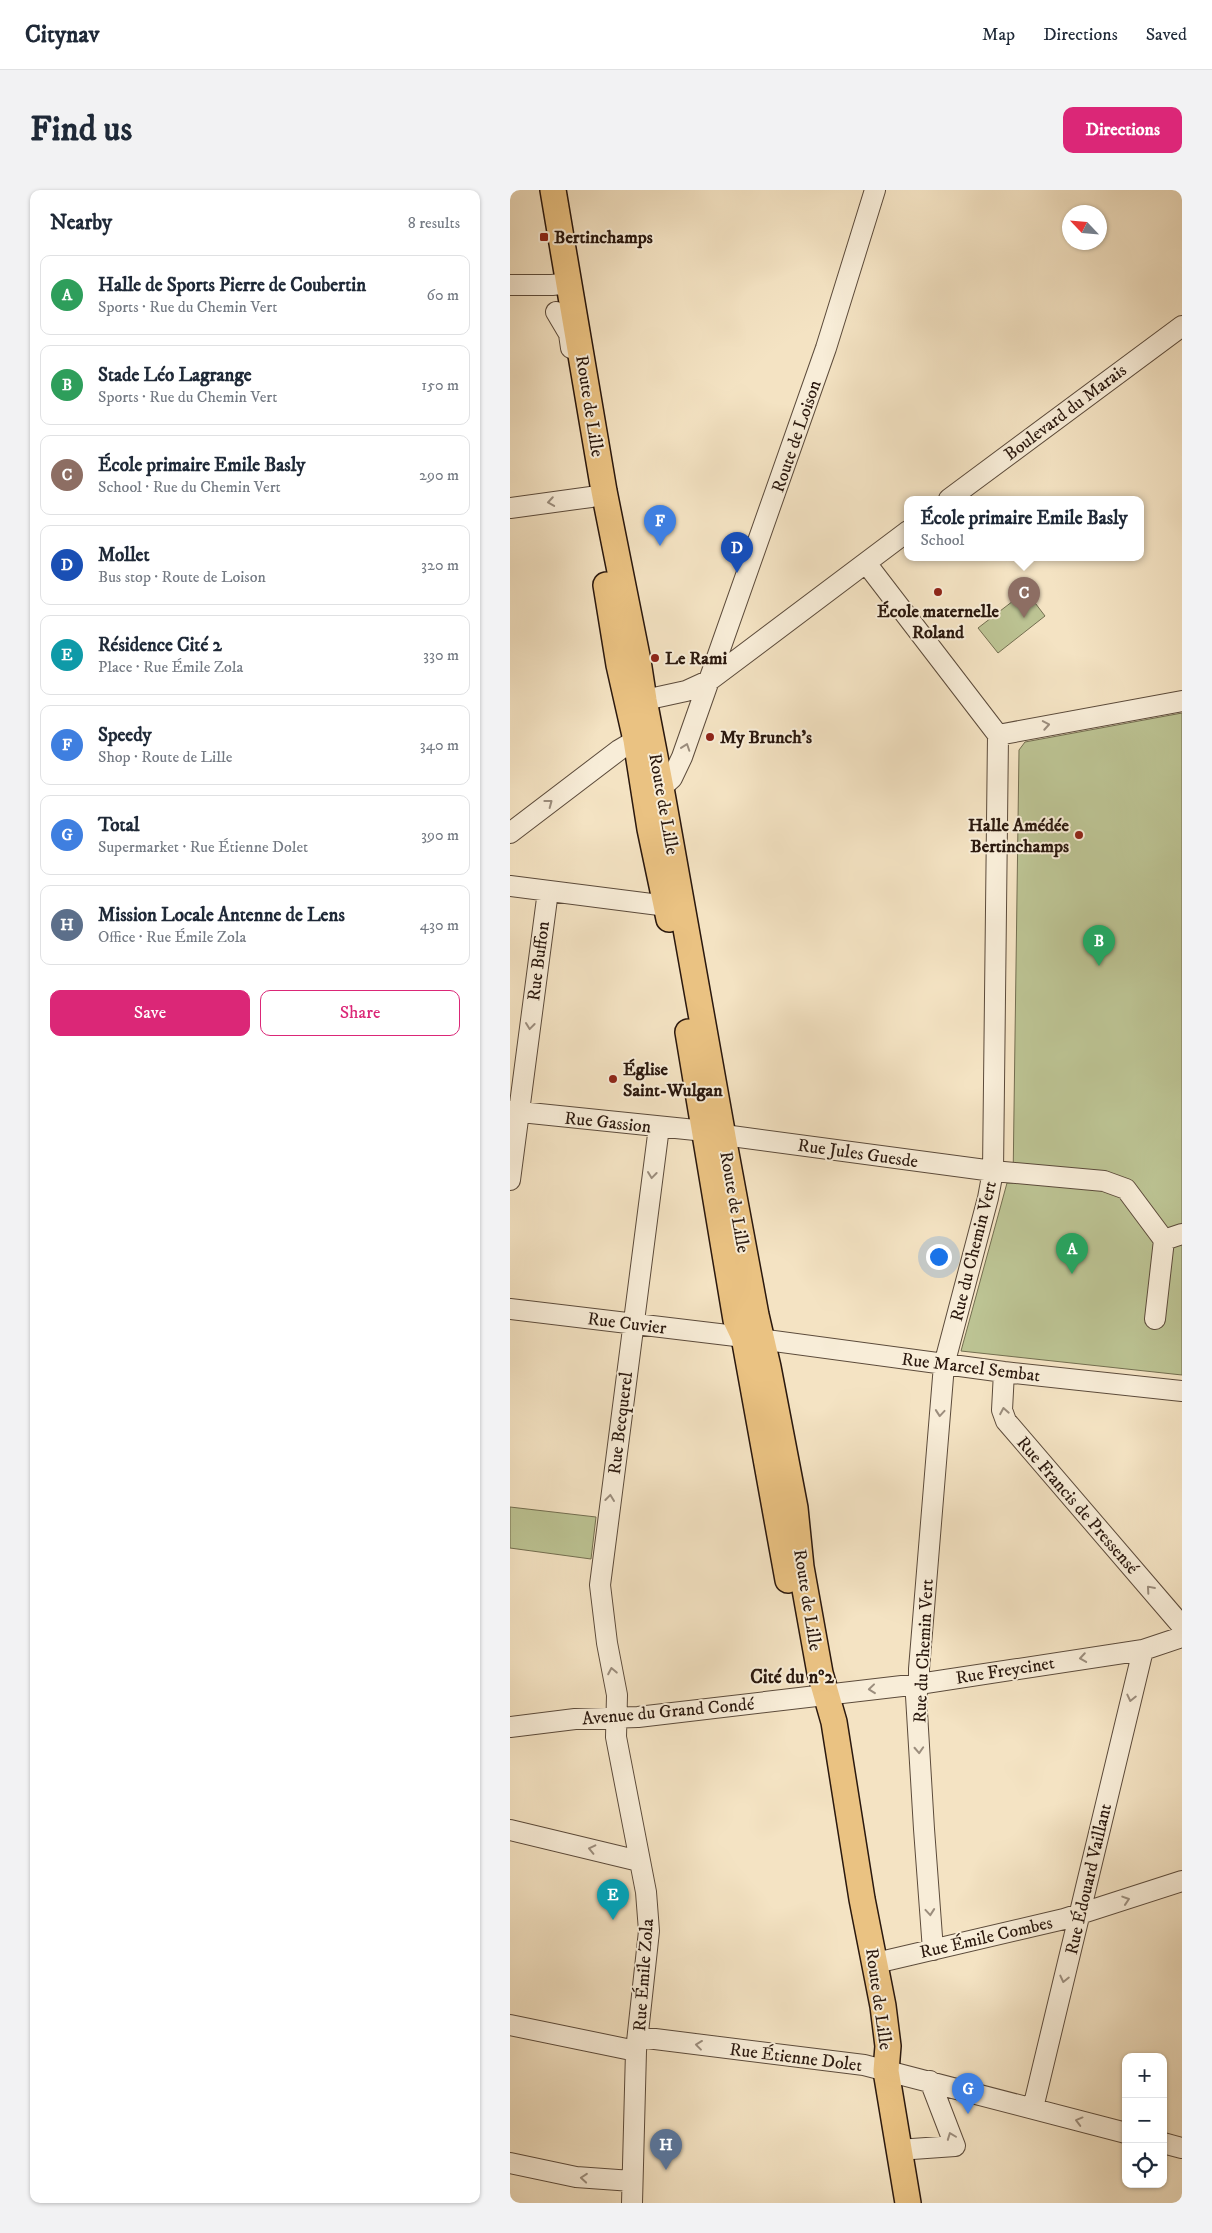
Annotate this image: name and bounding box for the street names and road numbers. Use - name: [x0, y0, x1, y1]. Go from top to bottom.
- street label: Route de Lille: [570, 354, 608, 459]
- street label: Boulevard du Marais: [1000, 360, 1131, 466]
- street label: Route de Loison: [767, 377, 827, 495]
- street label: Route de Lille: [643, 752, 683, 857]
- street label: Rue Buffon: [523, 919, 555, 1002]
- street label: Rue Gassion: [563, 1108, 653, 1139]
- street label: Rue Jules Guesde: [796, 1135, 919, 1173]
- street label: Route de Lille: [714, 1150, 754, 1255]
- street label: Rue du Chemin Vert: [946, 1178, 1002, 1324]
- street label: Rue Cuvier: [586, 1308, 668, 1340]
- street label: Rue Marcel Sembat: [900, 1349, 1042, 1387]
- street label: Rue Becquerel: [604, 1370, 638, 1476]
- street label: Rue Francis de Pressensé: [1011, 1432, 1143, 1579]
- street label: Route de Lille: [788, 1548, 826, 1653]
- street label: Rue du Chemin Vert: [909, 1578, 939, 1724]
- street label: Rue Freycinet: [954, 1652, 1056, 1690]
- street label: Avenue du Grand Condé: [581, 1693, 756, 1730]
- street label: Rue Édouard Vaillant: [1061, 1801, 1117, 1957]
- street label: Rue Émile Combes: [918, 1912, 1055, 1964]
- street label: Rue Émile Zola: [629, 1918, 659, 2032]
- street label: Route de Lille: [860, 1947, 896, 2051]
- street label: Rue Étienne Dolet: [728, 2039, 864, 2077]

